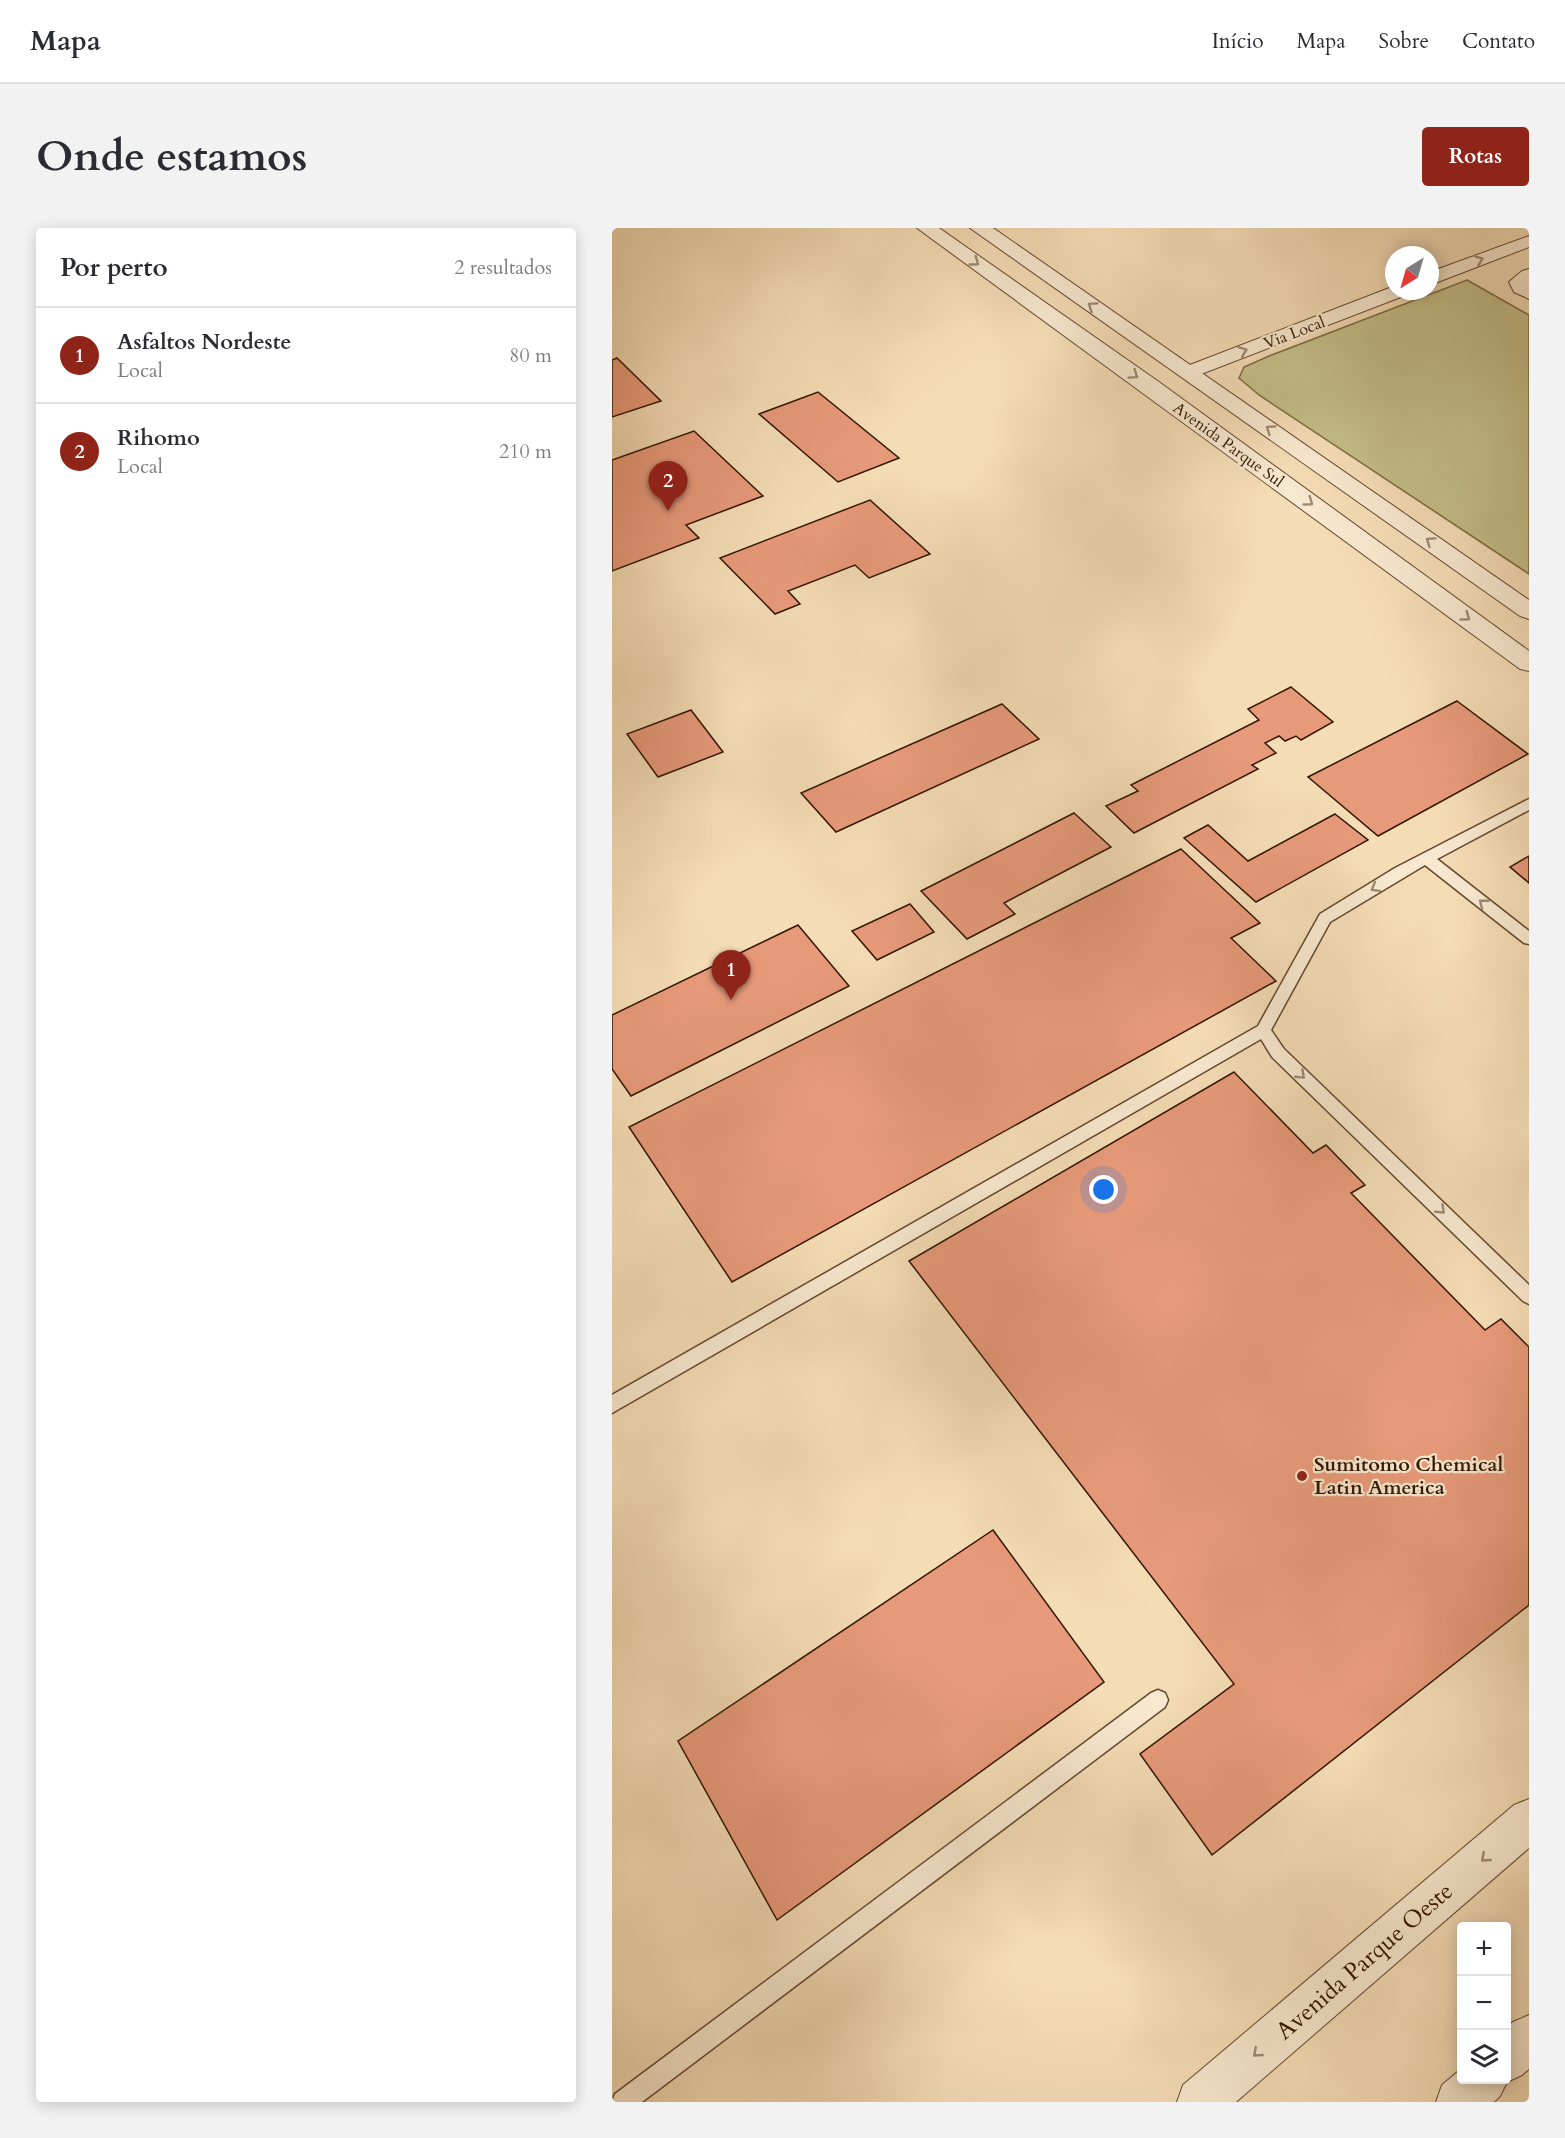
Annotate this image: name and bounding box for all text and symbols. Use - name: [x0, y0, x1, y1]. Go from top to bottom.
- text: Mapa: [30, 22, 101, 60]
- text: Início: [1212, 27, 1264, 56]
- text: Mapa: [1297, 27, 1346, 56]
- text: Sobre: [1379, 27, 1429, 56]
- text: Contato: [1462, 27, 1535, 56]
- button: Rotas: [1422, 127, 1529, 186]
- text: Onde estamos: [36, 128, 307, 185]
- north arrow: [1385, 246, 1439, 300]
- text: Por perto: [60, 250, 168, 285]
- text: 2 resultados: [454, 254, 552, 281]
- one-way arrow: [968, 255, 979, 266]
- one-way arrow: [1473, 255, 1484, 267]
- one-way arrow: [1088, 302, 1099, 313]
- street label: Via Local: [1261, 311, 1328, 355]
- text: Asfaltos Nordeste: [117, 327, 291, 357]
- text: 1: [74, 342, 85, 369]
- text: 80 m: [509, 342, 552, 369]
- one-way arrow: [1237, 346, 1248, 358]
- text: Local: [117, 357, 163, 384]
- one-way arrow: [1127, 368, 1138, 379]
- street label: Avenida Parque Sul: [1169, 397, 1288, 493]
- text: Rihomo: [117, 423, 200, 453]
- one-way arrow: [1265, 425, 1276, 436]
- text: 2: [74, 438, 85, 465]
- text: 210 m: [499, 438, 552, 465]
- text: Local: [117, 453, 163, 480]
- pin: 2: [648, 462, 688, 511]
- one-way arrow: [1302, 495, 1313, 506]
- one-way arrow: [1425, 537, 1436, 548]
- one-way arrow: [1459, 610, 1470, 621]
- one-way arrow: [1371, 880, 1381, 892]
- one-way arrow: [1479, 900, 1490, 911]
- pin: 1: [712, 950, 750, 1000]
- one-way arrow: [1293, 1067, 1304, 1078]
- your location: [1089, 1175, 1118, 1204]
- one-way arrow: [1433, 1203, 1444, 1214]
- place label: Sumitomo Chemical Latin America: [1314, 1451, 1504, 1501]
- marker: Sumitomo Chemical Latin America: [1295, 1469, 1309, 1483]
- one-way arrow: [1481, 1851, 1492, 1862]
- street label: Avenida Parque Oeste: [1269, 1875, 1460, 2048]
- map controls: [1457, 1922, 1511, 2084]
- button: +: [1457, 1922, 1511, 1976]
- button: −: [1457, 1976, 1511, 2030]
- button: layers: [1457, 2030, 1511, 2084]
- one-way arrow: [1253, 2046, 1264, 2057]

